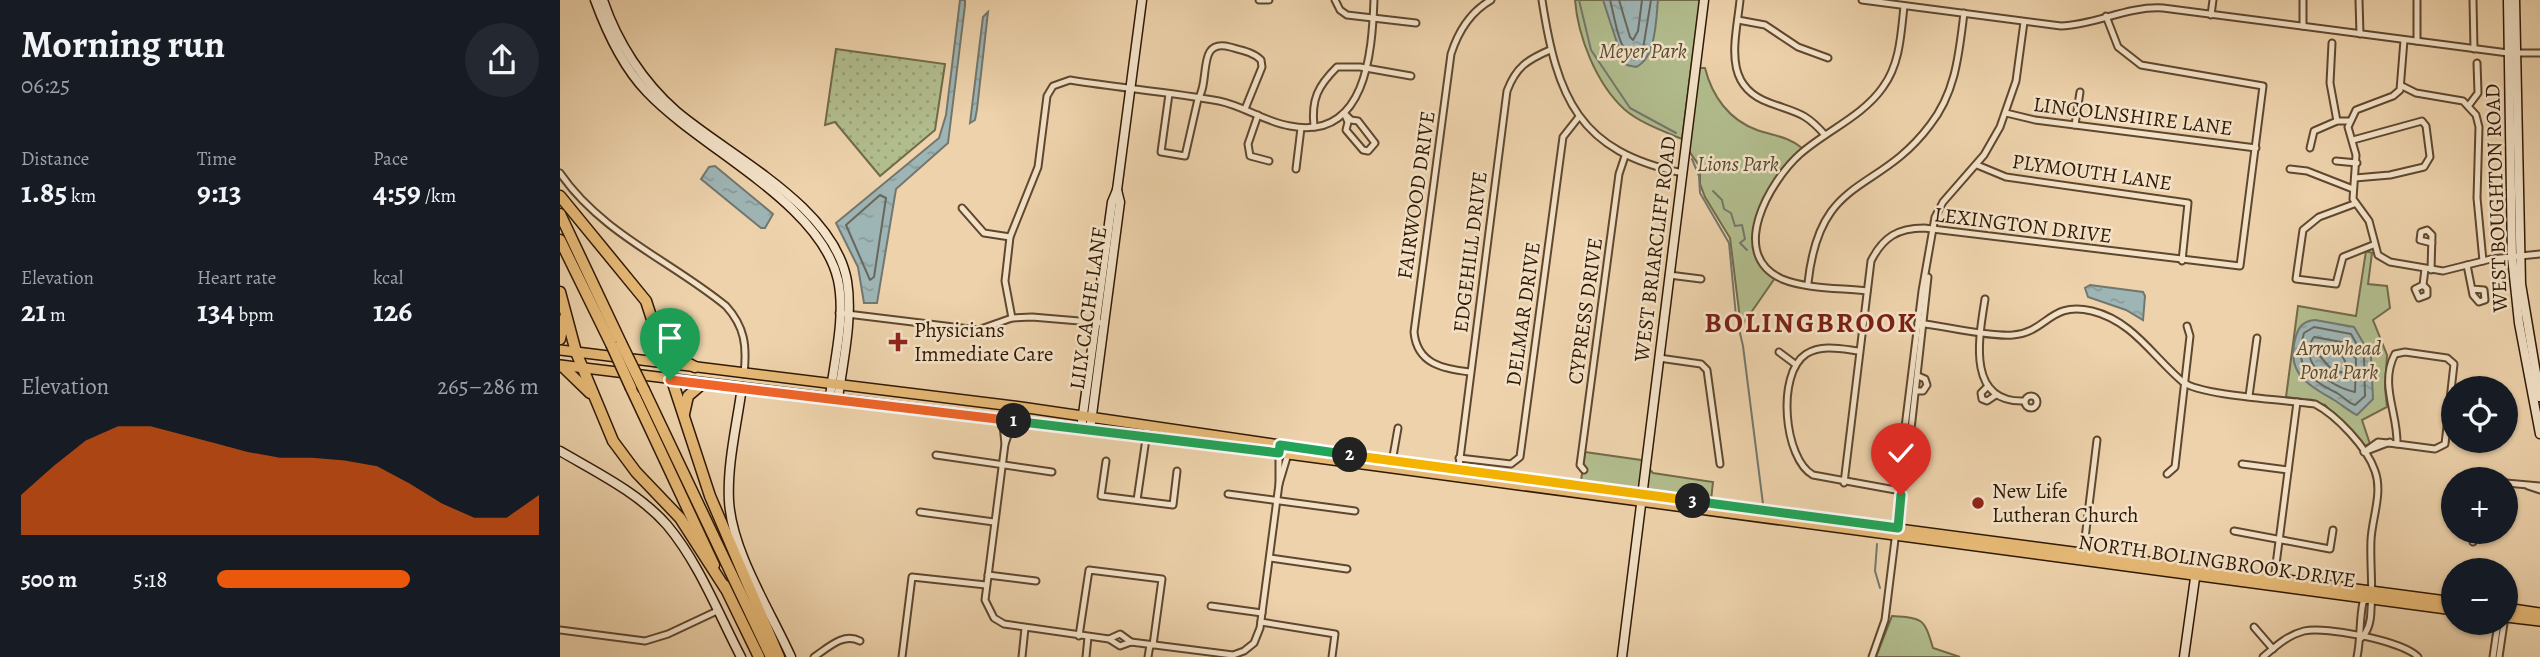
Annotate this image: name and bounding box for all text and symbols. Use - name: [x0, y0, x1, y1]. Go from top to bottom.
- text: Morning run: [21, 18, 225, 70]
- button: share: [465, 23, 539, 97]
- park label: Meyer Park: [1599, 37, 1687, 65]
- text: 06:25: [21, 70, 70, 101]
- street label: WEST BOUGHTON ROAD: [2478, 83, 2514, 314]
- street label: LINCOLNSHIRE LANE: [2032, 90, 2234, 142]
- street label: FAIRWOOD DRIVE: [1390, 109, 1442, 281]
- street label: WEST BRIARCLIFF ROAD: [1627, 135, 1683, 364]
- text: Distance: [21, 146, 89, 172]
- text: Time: [197, 146, 236, 172]
- text: Pace: [373, 146, 408, 172]
- street label: PLYMOUTH LANE: [2010, 147, 2174, 197]
- park label: Lions Park: [1697, 150, 1779, 178]
- street label: EDGEHILL DRIVE: [1446, 170, 1494, 334]
- text: 1.85: [21, 172, 67, 212]
- text: 9:13: [197, 172, 242, 212]
- text: 4:59: [373, 172, 421, 212]
- text: km: [67, 183, 96, 209]
- text: /km: [421, 183, 456, 209]
- street label: LEXINGTON DRIVE: [1933, 200, 2113, 250]
- street label: LILY CACHE LANE: [1063, 224, 1113, 392]
- street label: CYPRESS DRIVE: [1561, 236, 1609, 386]
- street label: DELMAR DRIVE: [1499, 240, 1547, 388]
- text: Elevation: [21, 265, 94, 291]
- text: Heart rate: [197, 265, 276, 291]
- text: kcal: [373, 265, 403, 291]
- text: 21: [21, 291, 46, 331]
- text: 134: [197, 291, 235, 331]
- text: 126: [373, 291, 412, 331]
- text: m: [46, 302, 66, 328]
- text: bpm: [235, 302, 274, 328]
- district label: BOLINGBROOK: [1704, 304, 1918, 342]
- pin: [640, 308, 700, 380]
- place label: Physicians Immediate Care: [914, 316, 1053, 368]
- icon: arrive: [651, 319, 689, 357]
- marker: Physicians Immediate Care: [888, 332, 908, 352]
- park label: Arrowhead Pond Park: [2296, 334, 2382, 386]
- text: Elevation: [21, 371, 109, 402]
- text: 265–286 m: [437, 371, 539, 402]
- map controls: [2441, 376, 2518, 635]
- button: locate: [2441, 376, 2518, 453]
- pin: 1: [996, 404, 1032, 438]
- text: 1: [1010, 407, 1017, 433]
- pin: [1871, 423, 1931, 495]
- icon: check: [1882, 434, 1920, 472]
- pin: 2: [1332, 438, 1368, 472]
- text: 2: [1345, 441, 1354, 467]
- button: +: [2441, 467, 2518, 544]
- place label: New Life Lutheran Church: [1992, 477, 2139, 529]
- pin: 3: [1676, 484, 1710, 518]
- text: 3: [1688, 487, 1697, 513]
- marker: New Life Lutheran Church: [1970, 495, 1986, 511]
- street label: NORTH BOLINGBROOK DRIVE: [2076, 528, 2358, 594]
- button: −: [2441, 558, 2518, 635]
- text: 500 m: [21, 564, 77, 595]
- text: 5:18: [133, 564, 167, 595]

